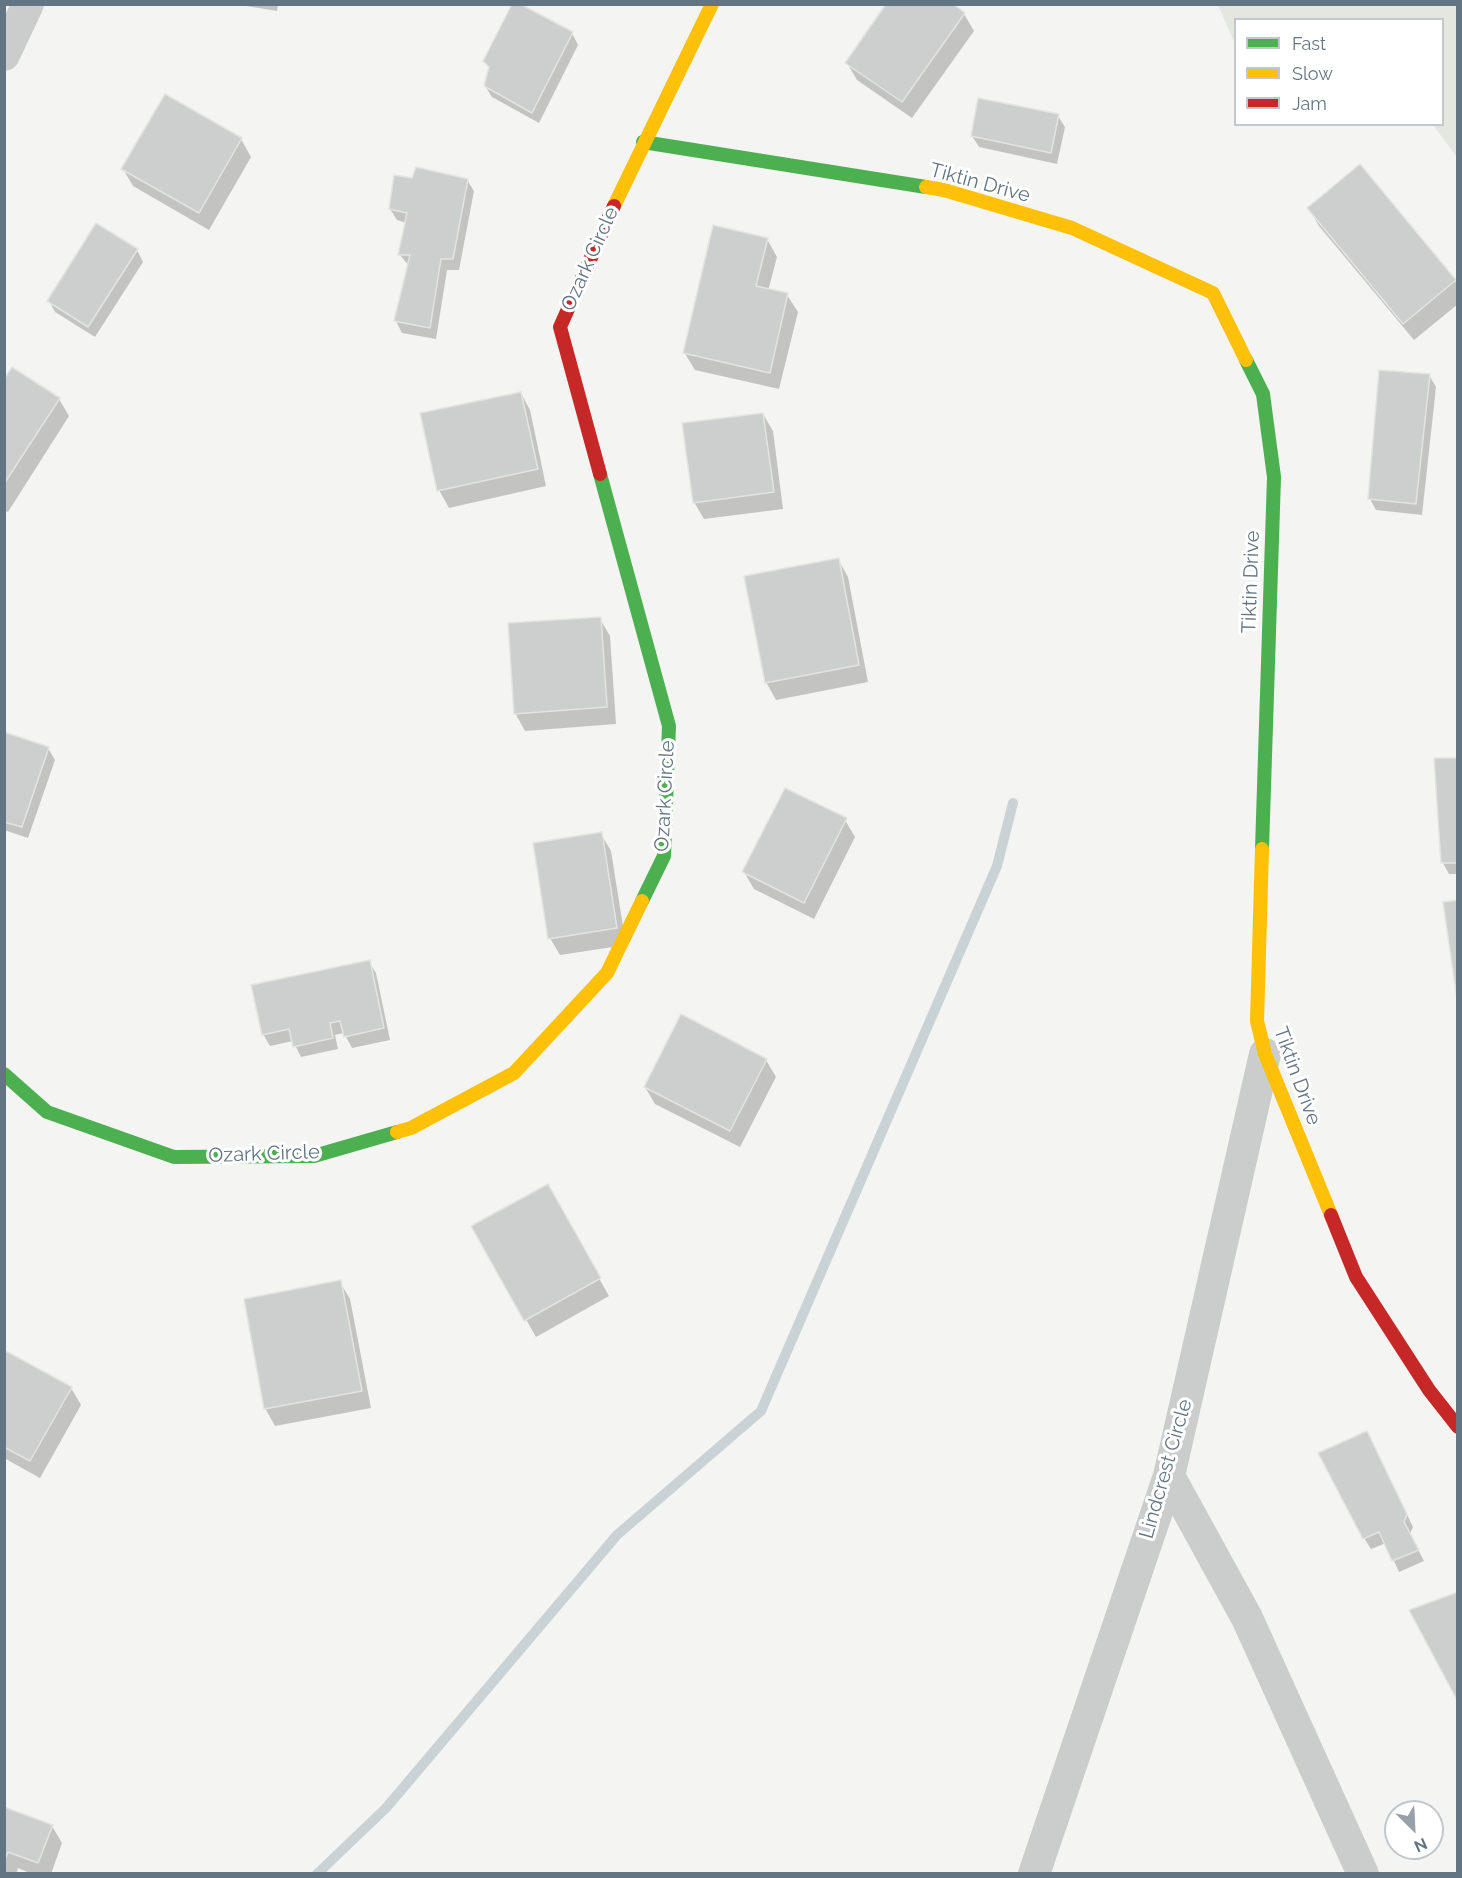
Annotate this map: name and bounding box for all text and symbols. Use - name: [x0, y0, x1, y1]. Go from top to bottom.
- legend: [1234, 18, 1444, 126]
- text: Fast: [1292, 33, 1326, 54]
- text: Slow: [1292, 63, 1333, 84]
- text: Jam: [1292, 93, 1327, 114]
- street label: Tiktin Drive: [927, 158, 1033, 208]
- street label: Ozark Circle: [556, 203, 624, 315]
- street label: Tiktin Drive: [1237, 530, 1265, 634]
- street label: Ozark Circle: [650, 740, 680, 852]
- street label: Tiktin Drive: [1268, 1024, 1326, 1128]
- street label: Ozark Circle: [208, 1140, 320, 1168]
- street label: Lindcrest Circle: [1135, 1397, 1197, 1541]
- north arrow: [1384, 1800, 1444, 1860]
- text: N: [1411, 1834, 1430, 1856]

